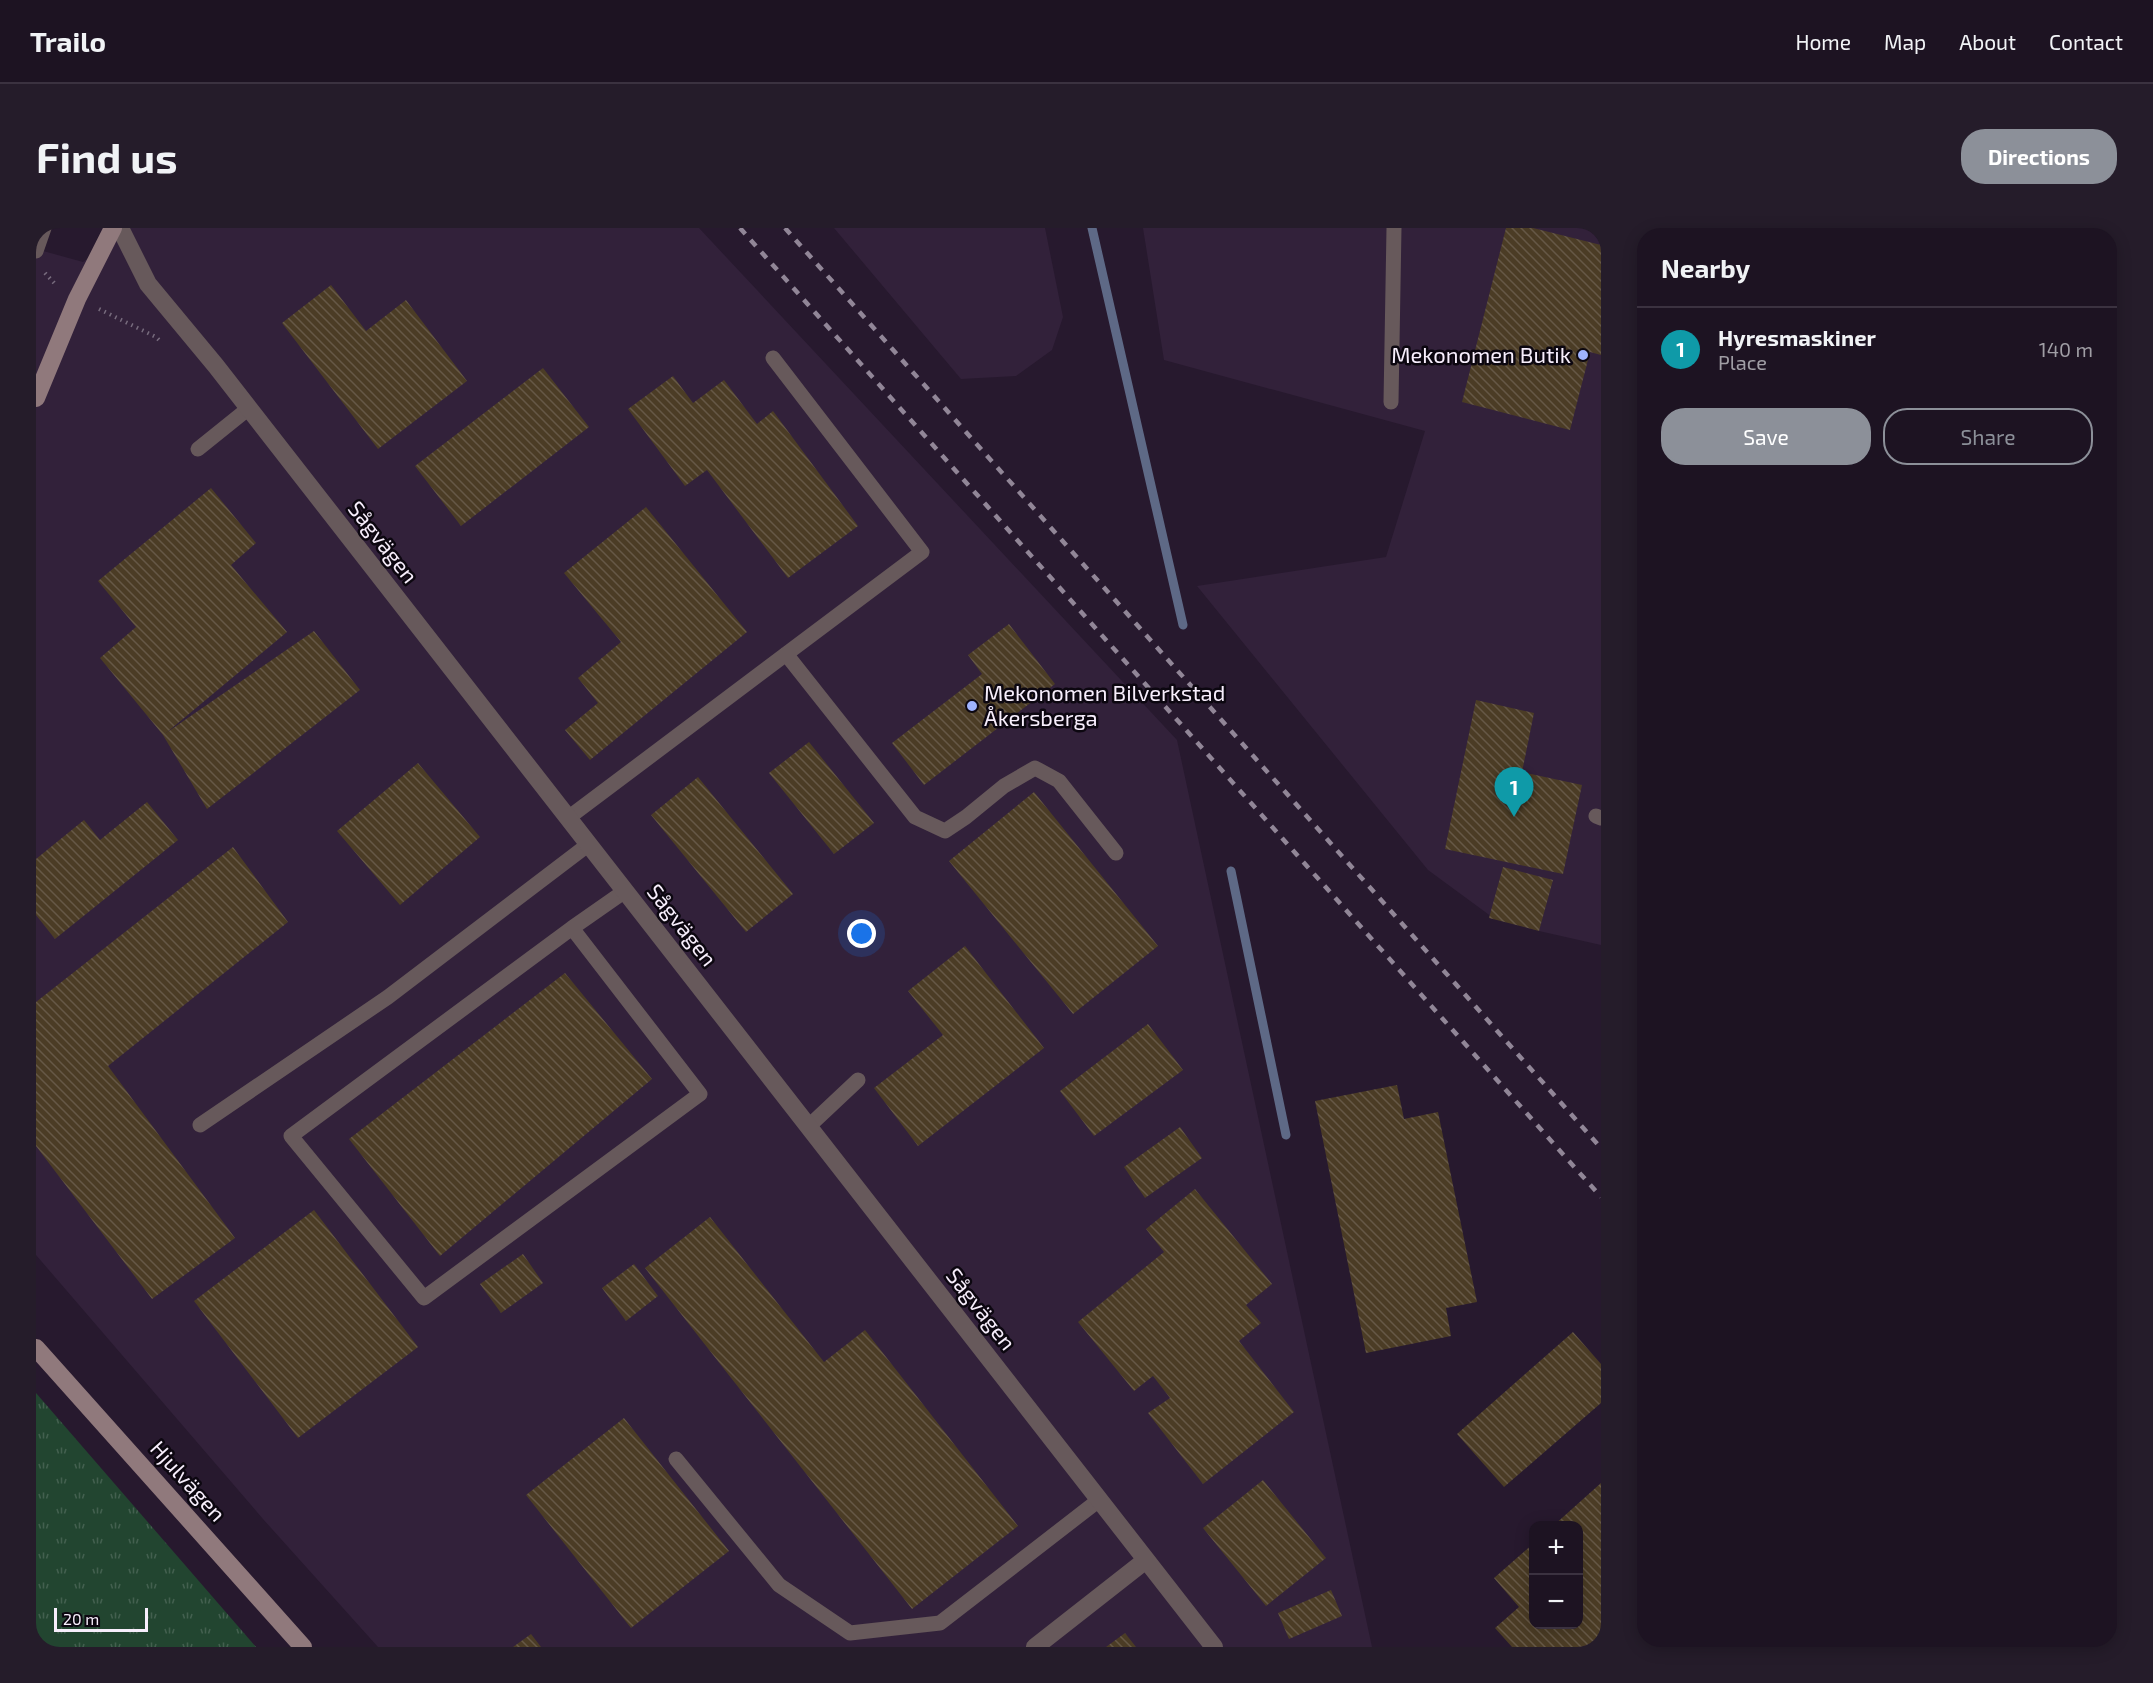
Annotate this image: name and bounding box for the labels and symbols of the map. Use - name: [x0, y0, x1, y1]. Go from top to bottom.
- place label: Mekonomen Butik: [1391, 341, 1571, 367]
- marker: Mekonomen Butik: [1576, 348, 1590, 362]
- street label: Sågvägen: [344, 495, 424, 588]
- place label: Mekonomen Bilverkstad Åkersberga: [984, 679, 1225, 730]
- marker: Mekonomen Bilverkstad Åkersberga: [965, 699, 979, 713]
- pin: 1: [1494, 768, 1534, 817]
- street label: Sågvägen: [643, 878, 723, 971]
- your location: [847, 919, 876, 948]
- street label: Sågvägen: [942, 1262, 1022, 1355]
- street label: Hjulvägen: [145, 1435, 232, 1527]
- scale bar: [54, 1605, 148, 1632]

